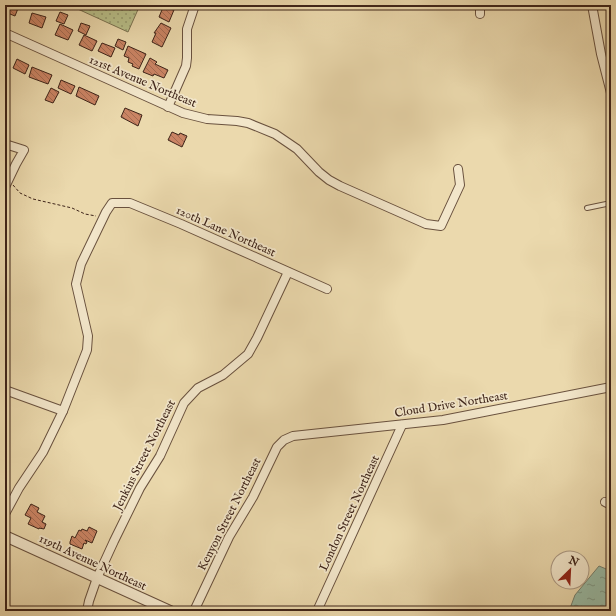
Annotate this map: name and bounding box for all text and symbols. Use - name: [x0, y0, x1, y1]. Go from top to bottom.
- street label: 121st Avenue Northeast: [87, 52, 199, 111]
- street label: 120th Lane Northeast: [174, 203, 278, 260]
- street label: Cloud Drive Northeast: [393, 388, 509, 421]
- street label: Jenkins Street Northeast: [109, 397, 180, 515]
- street label: London Street Northeast: [316, 453, 383, 574]
- street label: Kenyon Street Northeast: [195, 455, 264, 573]
- street label: 119th Avenue Northeast: [37, 531, 149, 594]
- north arrow: [550, 550, 590, 590]
- text: N: [566, 553, 581, 570]

